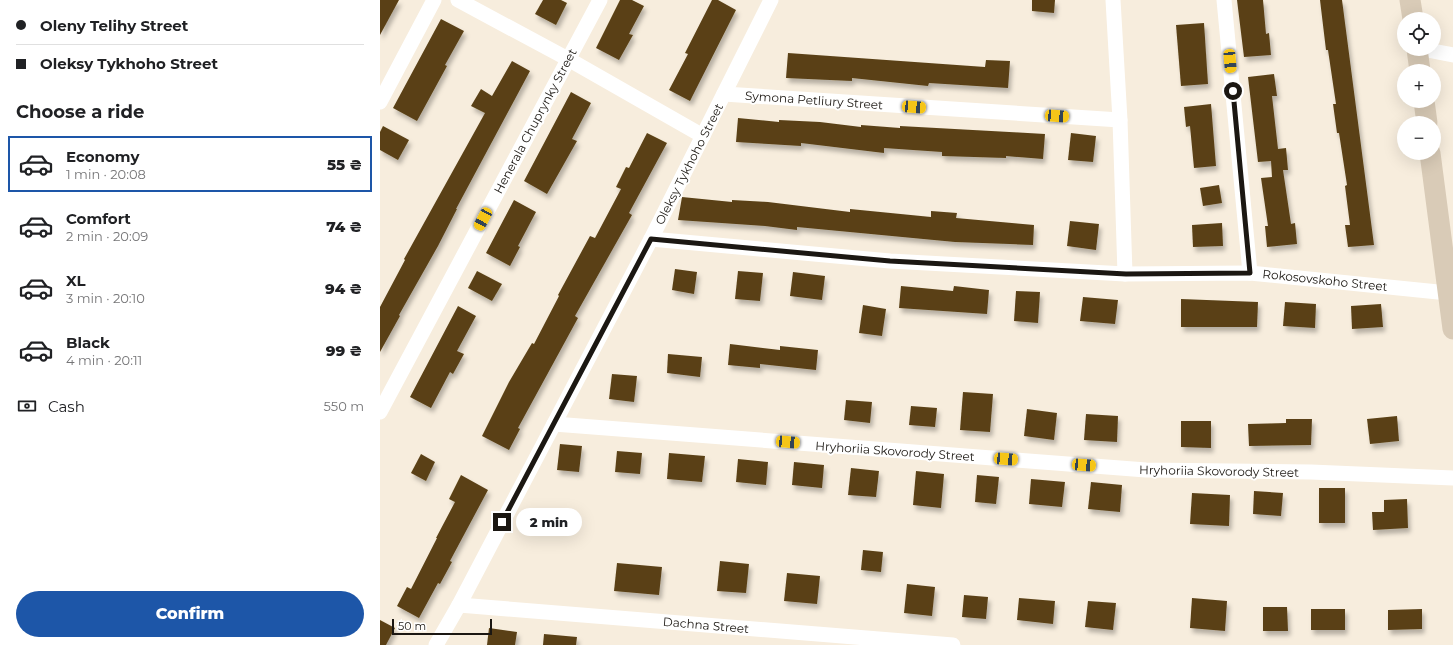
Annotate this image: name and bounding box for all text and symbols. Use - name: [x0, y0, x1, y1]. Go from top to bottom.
- map controls: [1397, 12, 1441, 160]
- button: locate: [1397, 12, 1441, 56]
- text: Oleny Telihy Street: [40, 16, 188, 35]
- street label: Henerala Chuprynky Street: [490, 46, 580, 196]
- car: [1223, 49, 1237, 73]
- text: Oleksy Tykhoho Street: [40, 54, 218, 73]
- button: +: [1397, 64, 1441, 108]
- route start: [1224, 82, 1242, 100]
- street label: Symona Petliury Street: [745, 88, 884, 112]
- car: [902, 100, 926, 114]
- text: Choose a ride: [16, 101, 144, 123]
- street label: Oleksy Tykhoho Street: [652, 101, 726, 227]
- car: [1045, 109, 1069, 123]
- button: −: [1397, 116, 1441, 160]
- icon: car: [18, 146, 54, 182]
- text: Economy: [66, 147, 139, 166]
- text: 55 ₴: [327, 155, 362, 174]
- text: 1 min · 20:08: [66, 166, 146, 182]
- car: [472, 206, 494, 232]
- icon: car: [18, 208, 54, 244]
- text: Comfort: [66, 209, 131, 228]
- text: 74 ₴: [326, 217, 362, 236]
- text: 2 min · 20:09: [66, 228, 148, 244]
- street label: Rokosovskoho Street: [1262, 266, 1388, 294]
- icon: car: [18, 270, 54, 306]
- text: XL: [66, 271, 85, 290]
- text: 94 ₴: [325, 279, 362, 298]
- text: 3 min · 20:10: [66, 290, 145, 306]
- icon: car: [18, 332, 54, 368]
- text: Black: [66, 333, 110, 352]
- text: 99 ₴: [326, 341, 362, 360]
- text: 4 min · 20:11: [66, 352, 142, 368]
- icon: cash: [16, 395, 38, 417]
- text: Cash: [48, 397, 85, 416]
- text: 550 m: [324, 398, 364, 414]
- car: [776, 435, 800, 449]
- street label: Hryhoriia Skovorody Street: [815, 438, 975, 464]
- car: [994, 452, 1018, 466]
- car: [1072, 458, 1096, 472]
- street label: Hryhoriia Skovorody Street: [1139, 462, 1299, 480]
- callout: 2 min: [516, 508, 582, 536]
- route end: [493, 513, 511, 531]
- text: 2 min: [530, 514, 568, 530]
- button: Confirm: [16, 591, 364, 637]
- street label: Dachna Street: [662, 614, 750, 636]
- scale bar: [392, 617, 492, 636]
- text: 50 m: [398, 619, 426, 633]

